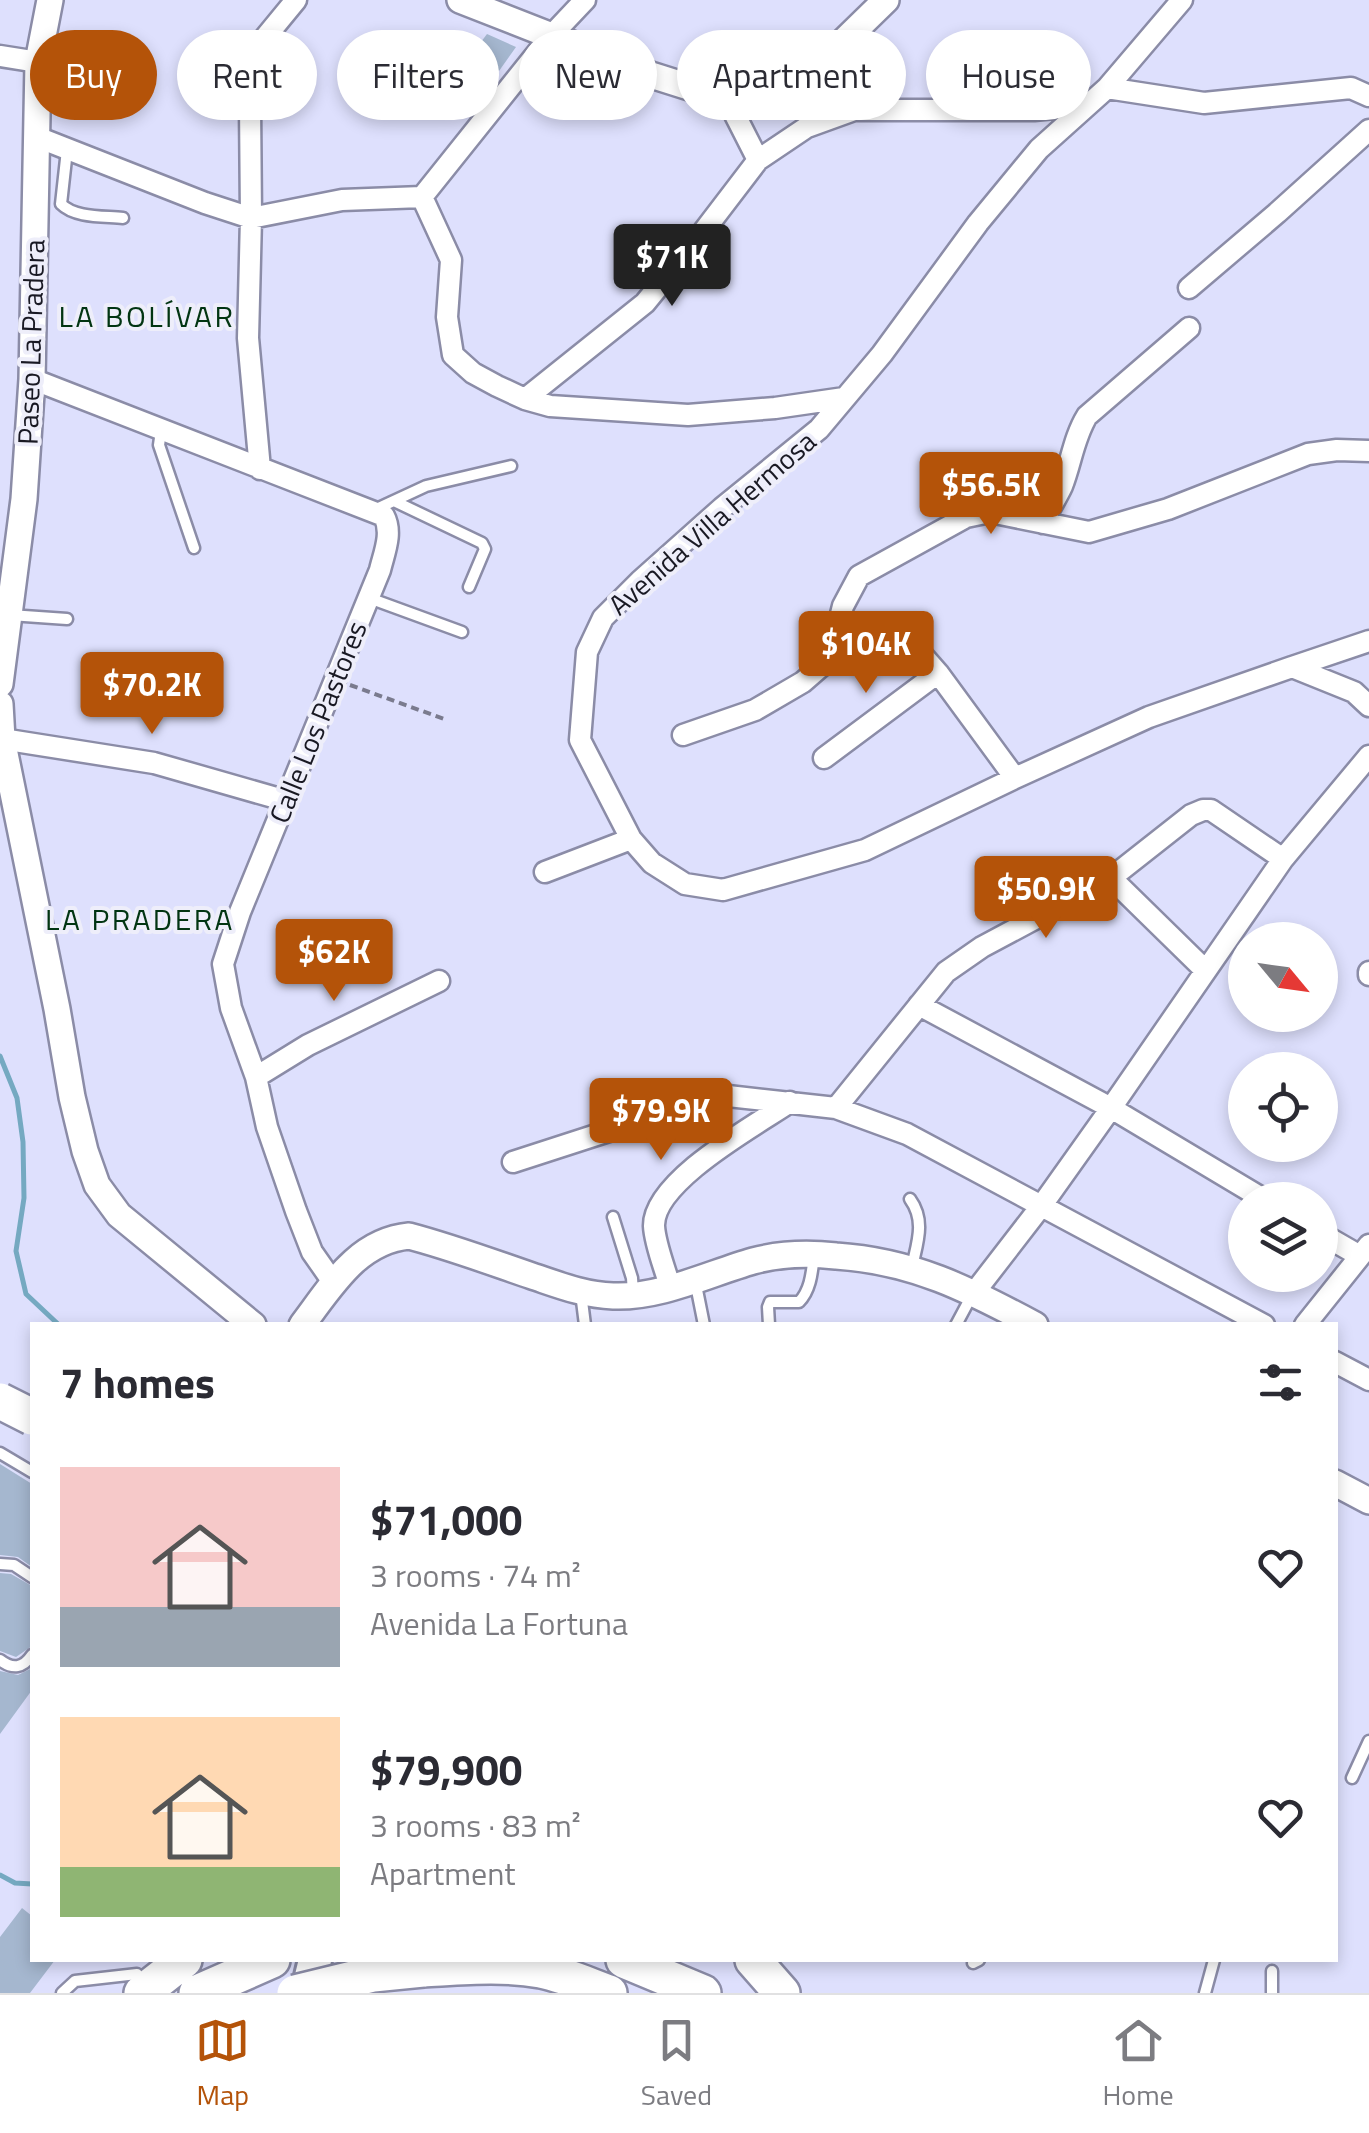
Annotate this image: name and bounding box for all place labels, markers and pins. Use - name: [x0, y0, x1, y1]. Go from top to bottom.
- pin: $71K: [613, 224, 731, 309]
- pin: $56.5K: [910, 452, 1072, 537]
- pin: $104K: [796, 611, 936, 696]
- pin: $70.2K: [71, 652, 233, 737]
- pin: $50.9K: [965, 856, 1127, 941]
- pin: $62K: [275, 919, 393, 1004]
- pin: $79.9K: [580, 1078, 742, 1163]

